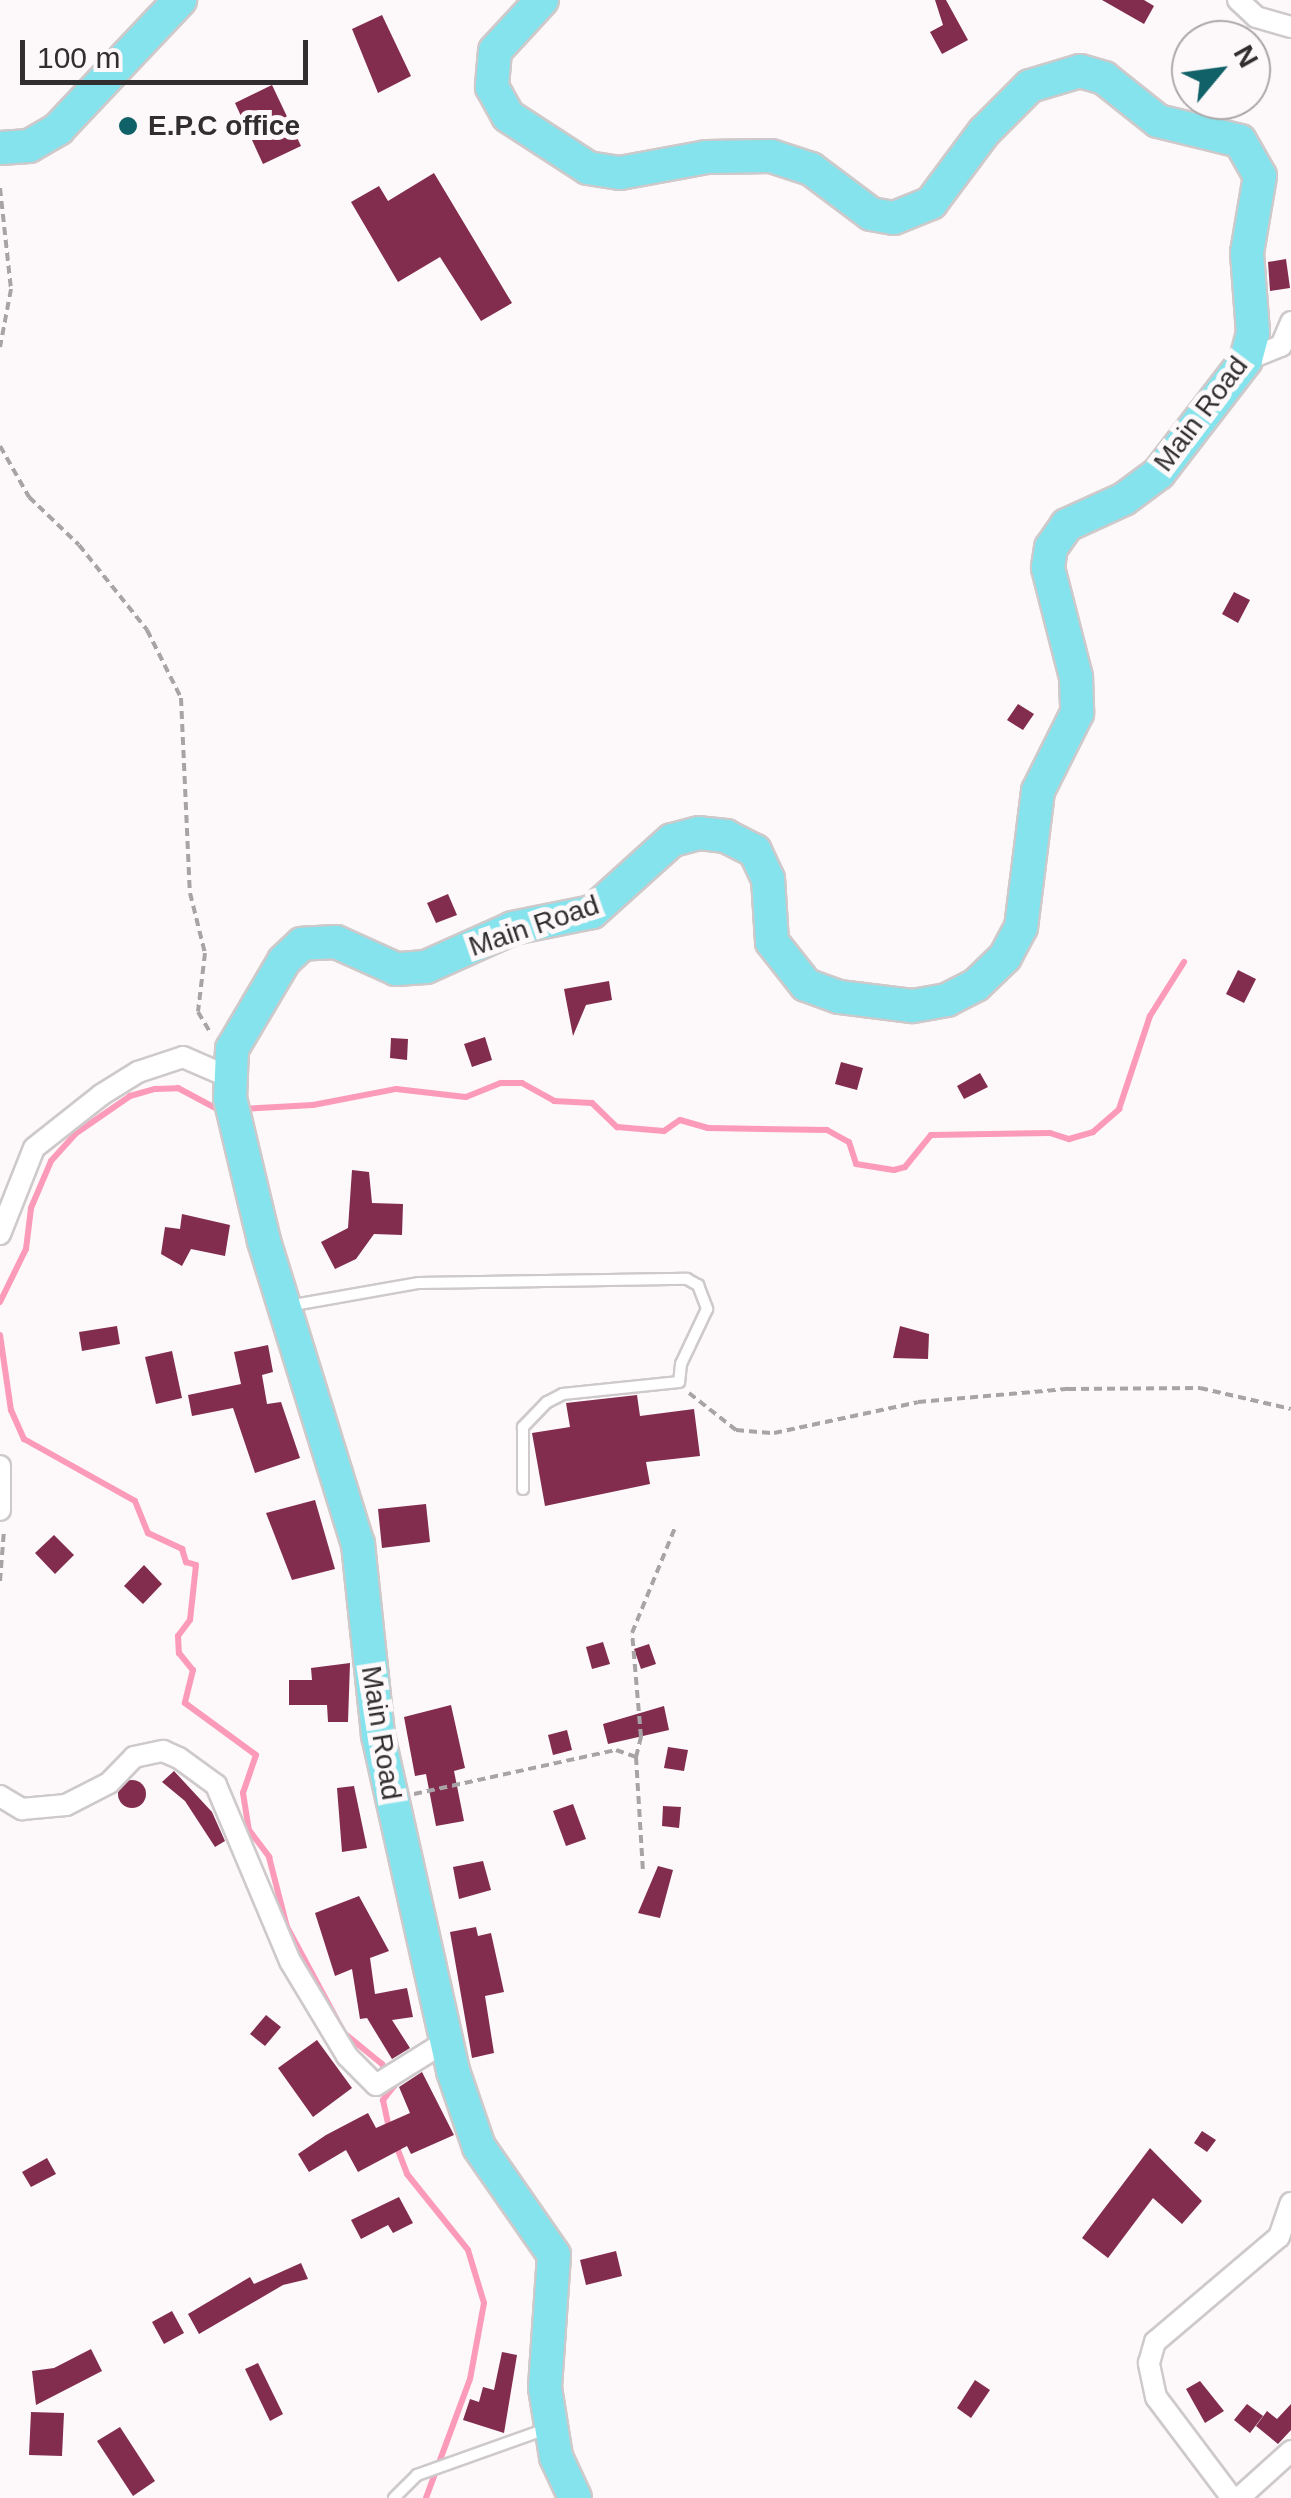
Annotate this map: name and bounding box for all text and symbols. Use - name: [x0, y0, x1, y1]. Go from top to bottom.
- scale bar: [25, 20, 312, 82]
- north arrow: [1171, 20, 1271, 120]
- text: N: [1227, 40, 1264, 73]
- text: 100 m: [37, 41, 120, 74]
- place label: E.P.C office: [148, 109, 300, 143]
- marker: E.P.C office: [117, 115, 139, 137]
- street label: Main Road: [1147, 350, 1255, 478]
- street label: Main Road: [465, 888, 603, 964]
- street label: Main Road: [354, 1664, 408, 1802]

